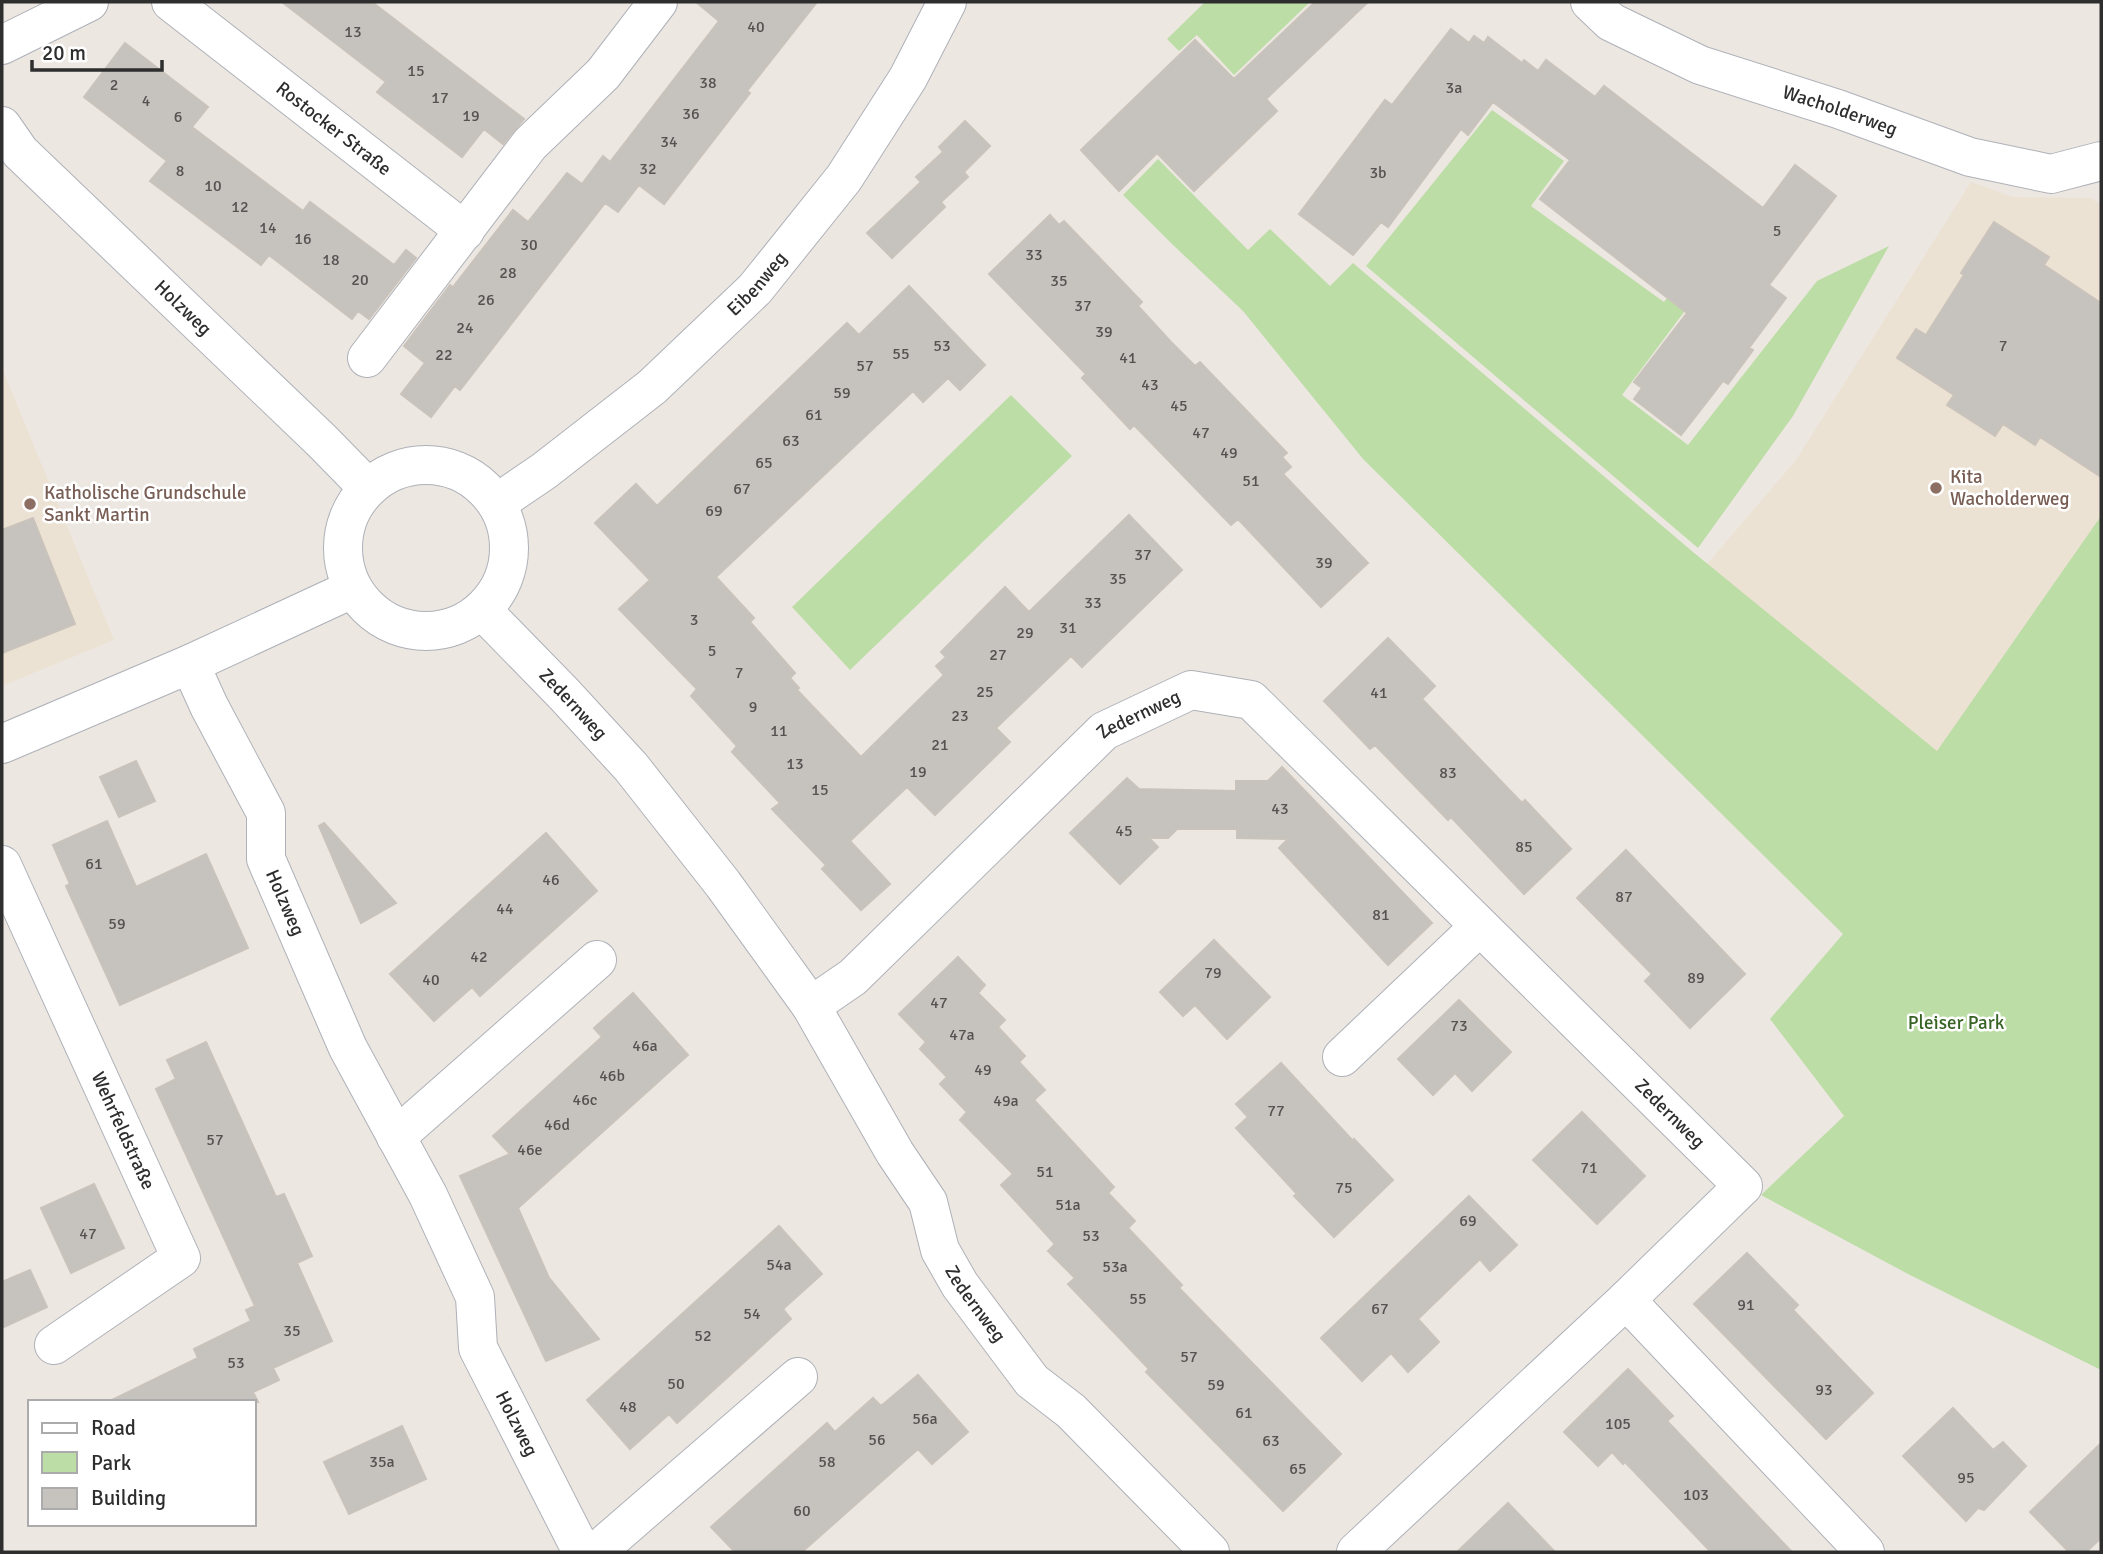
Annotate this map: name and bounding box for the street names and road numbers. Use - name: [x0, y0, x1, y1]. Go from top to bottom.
- street label: Rostocker Straße: [271, 76, 396, 181]
- street label: Wacholderweg: [1780, 80, 1901, 142]
- street label: Eibenweg: [722, 247, 792, 321]
- street label: Holzweg: [149, 275, 216, 341]
- street label: Zedernweg: [534, 663, 612, 745]
- street label: Zedernweg: [1091, 685, 1184, 744]
- street label: Holzweg: [260, 866, 310, 940]
- street label: Wehrfeldstraße: [86, 1068, 160, 1194]
- street label: Zedernweg: [1629, 1074, 1710, 1154]
- street label: Zedernweg: [939, 1261, 1011, 1347]
- street label: Holzweg: [490, 1387, 543, 1460]

